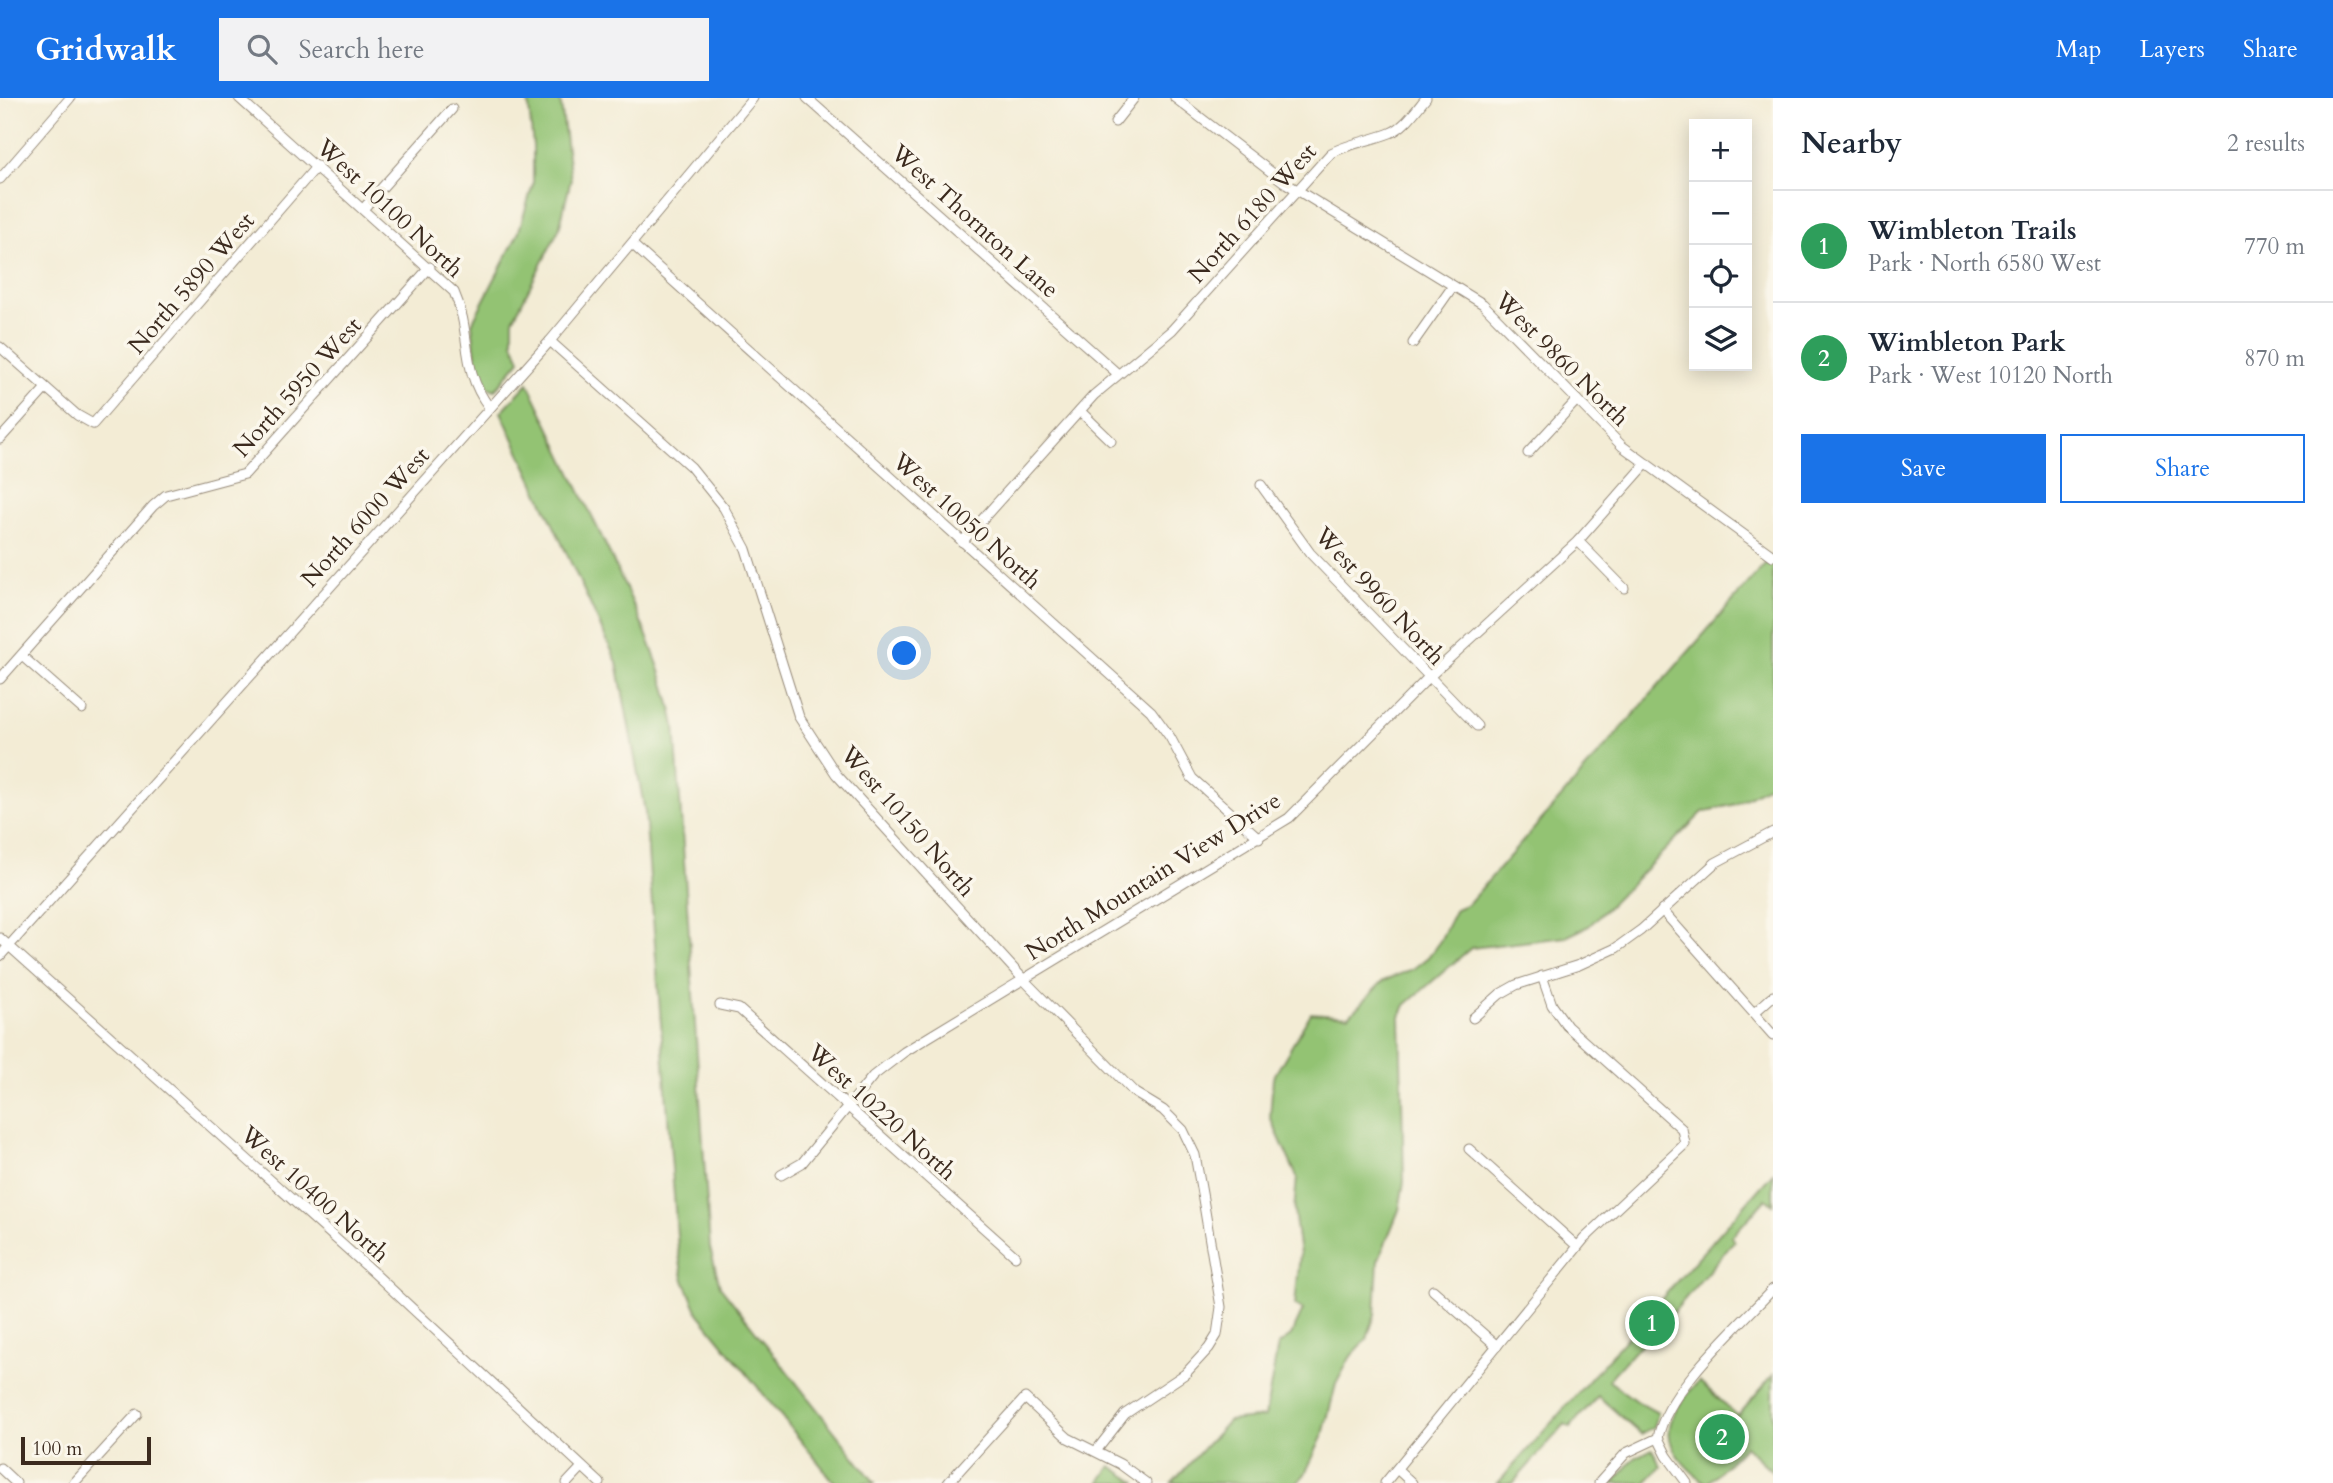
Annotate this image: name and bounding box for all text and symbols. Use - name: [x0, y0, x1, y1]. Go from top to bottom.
- search box: [219, 18, 709, 81]
- text: Gridwalk: [35, 27, 177, 72]
- icon: search: [243, 30, 281, 68]
- text: Search here: [299, 32, 425, 67]
- text: Map: [2056, 33, 2102, 66]
- text: Layers: [2140, 33, 2205, 66]
- text: Share: [2243, 33, 2298, 66]
- map controls: [1689, 119, 1752, 371]
- button: +: [1689, 119, 1752, 182]
- text: Nearby: [1801, 123, 1902, 164]
- text: 2 results: [2227, 128, 2305, 159]
- street label: West 10100 North: [308, 131, 471, 285]
- street label: West Thornton Lane: [883, 136, 1066, 306]
- street label: North 6180 West: [1181, 136, 1324, 291]
- button: −: [1689, 182, 1752, 245]
- street label: North 5890 West: [121, 205, 263, 361]
- text: Wimbleton Trails: [1868, 213, 2077, 248]
- text: 1: [1818, 231, 1830, 262]
- text: 770 m: [2244, 231, 2305, 262]
- button: locate: [1689, 245, 1752, 308]
- text: Park · North 6580 West: [1868, 248, 2101, 279]
- street label: West 9860 North: [1486, 284, 1636, 434]
- button: layers: [1689, 308, 1752, 371]
- street label: North 5950 West: [226, 310, 369, 465]
- text: Wimbleton Park: [1868, 325, 2066, 360]
- text: 2: [1818, 343, 1830, 374]
- text: 870 m: [2244, 343, 2305, 374]
- text: Park · West 10120 North: [1868, 360, 2113, 391]
- button: Save: [1801, 434, 2046, 503]
- button: Share: [2060, 434, 2305, 503]
- street label: North 6000 West: [294, 440, 437, 595]
- street label: West 10050 North: [884, 445, 1048, 597]
- street label: West 9960 North: [1306, 519, 1452, 673]
- your location: [887, 636, 921, 670]
- street label: West 10150 North: [832, 738, 983, 904]
- street label: North Mountain View Drive: [1019, 784, 1287, 969]
- street label: West 10220 North: [799, 1036, 963, 1188]
- street label: West 10400 North: [232, 1118, 396, 1270]
- pin: 1: [1629, 1297, 1675, 1349]
- pin: 2: [1699, 1411, 1745, 1463]
- scale bar: [21, 1434, 150, 1466]
- text: 100 m: [32, 1436, 82, 1462]

